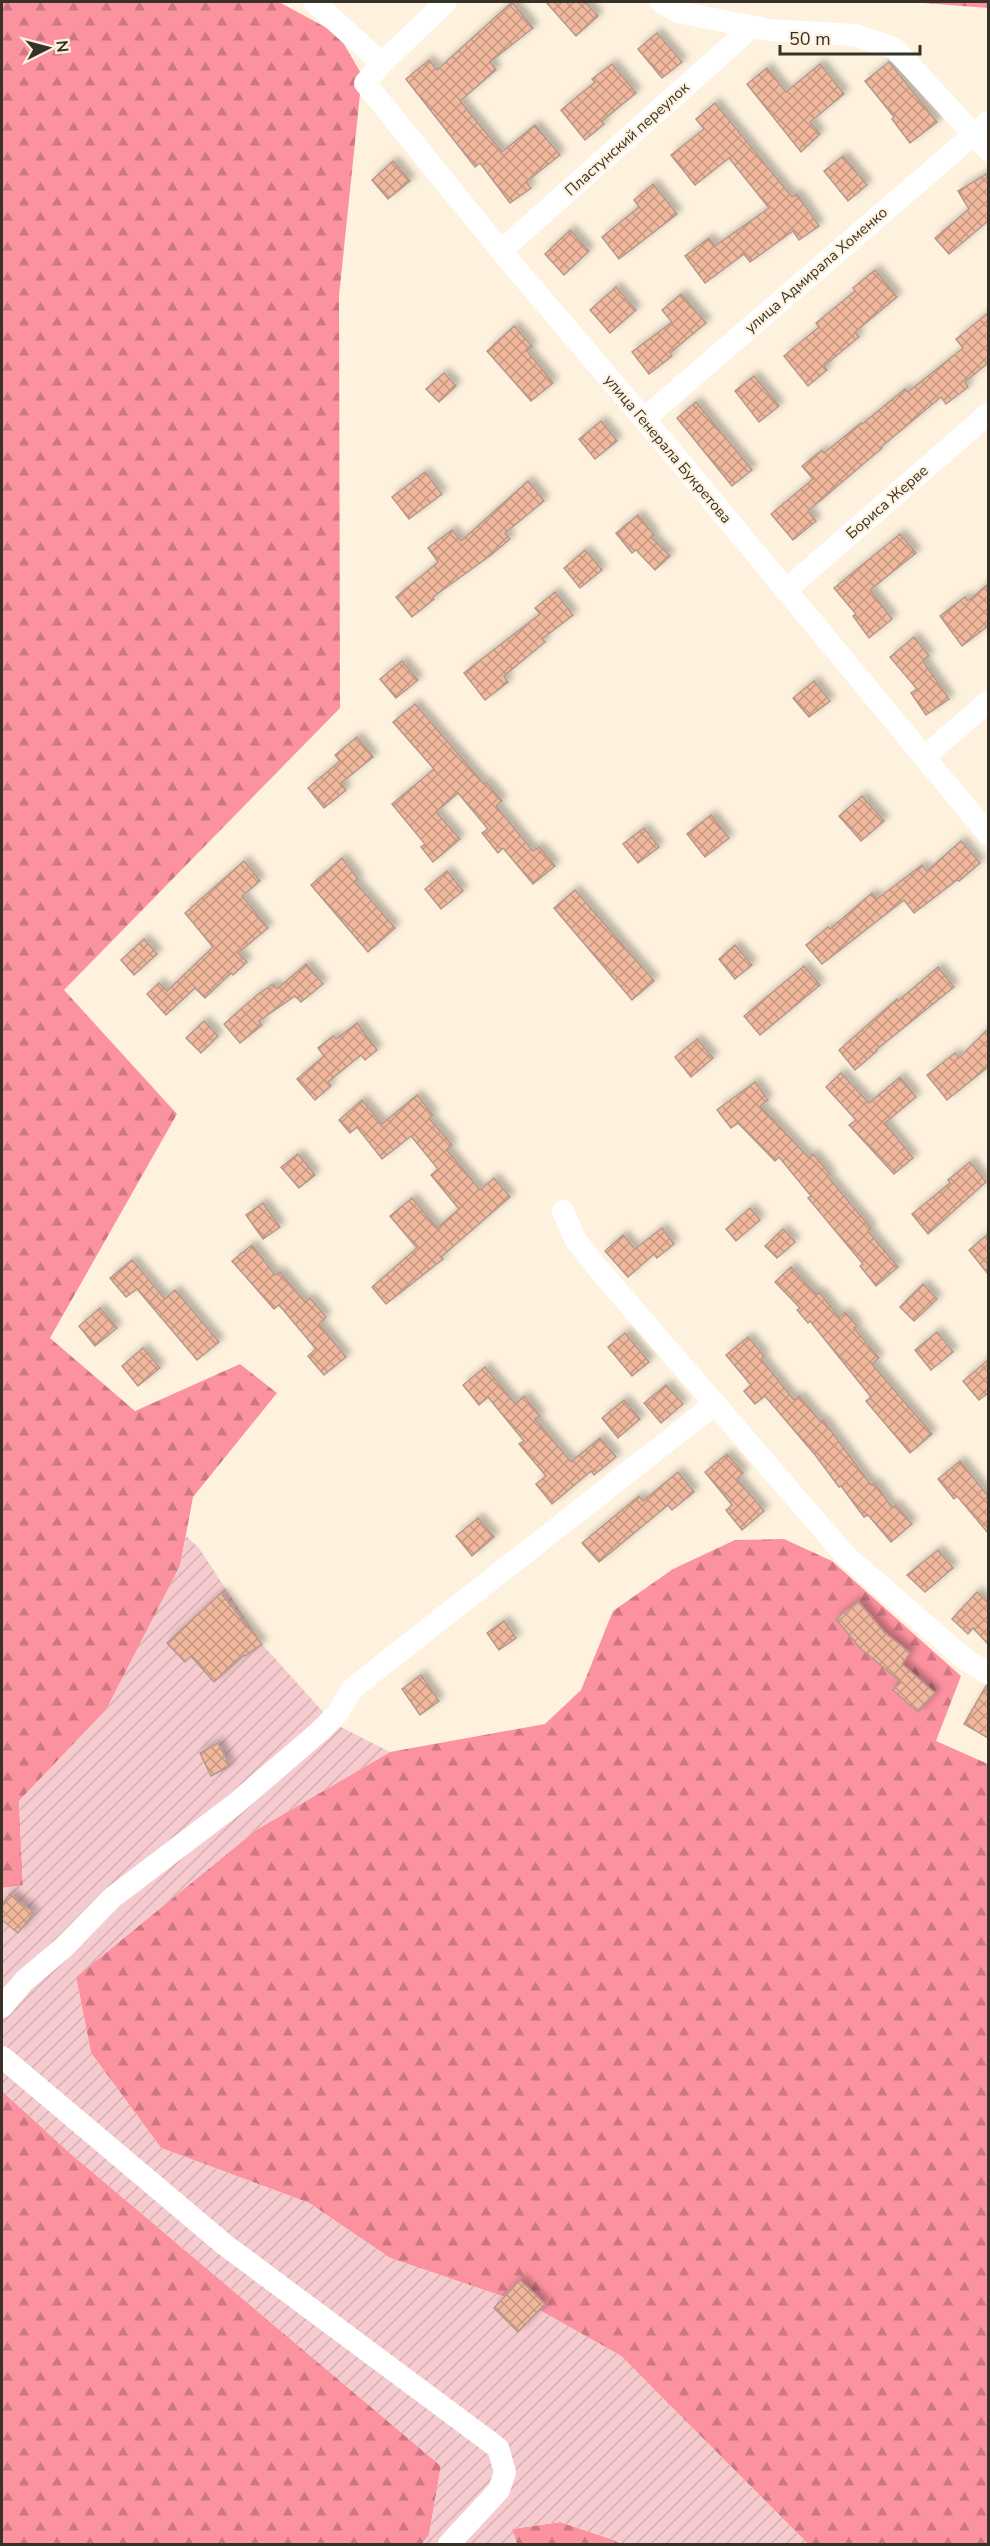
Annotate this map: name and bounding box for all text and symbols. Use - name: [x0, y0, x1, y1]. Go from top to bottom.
- north arrow: [18, 18, 78, 78]
- scale bar: [780, 18, 920, 56]
- text: 50 m: [789, 27, 831, 51]
- text: N: [50, 39, 73, 54]
- street label: Пластунский переулок: [560, 78, 694, 200]
- street label: улица Адмирала Хоменко: [740, 202, 892, 338]
- street label: улица Генерала Букретова: [600, 370, 736, 528]
- street label: Бориса Жерве: [842, 461, 932, 543]

